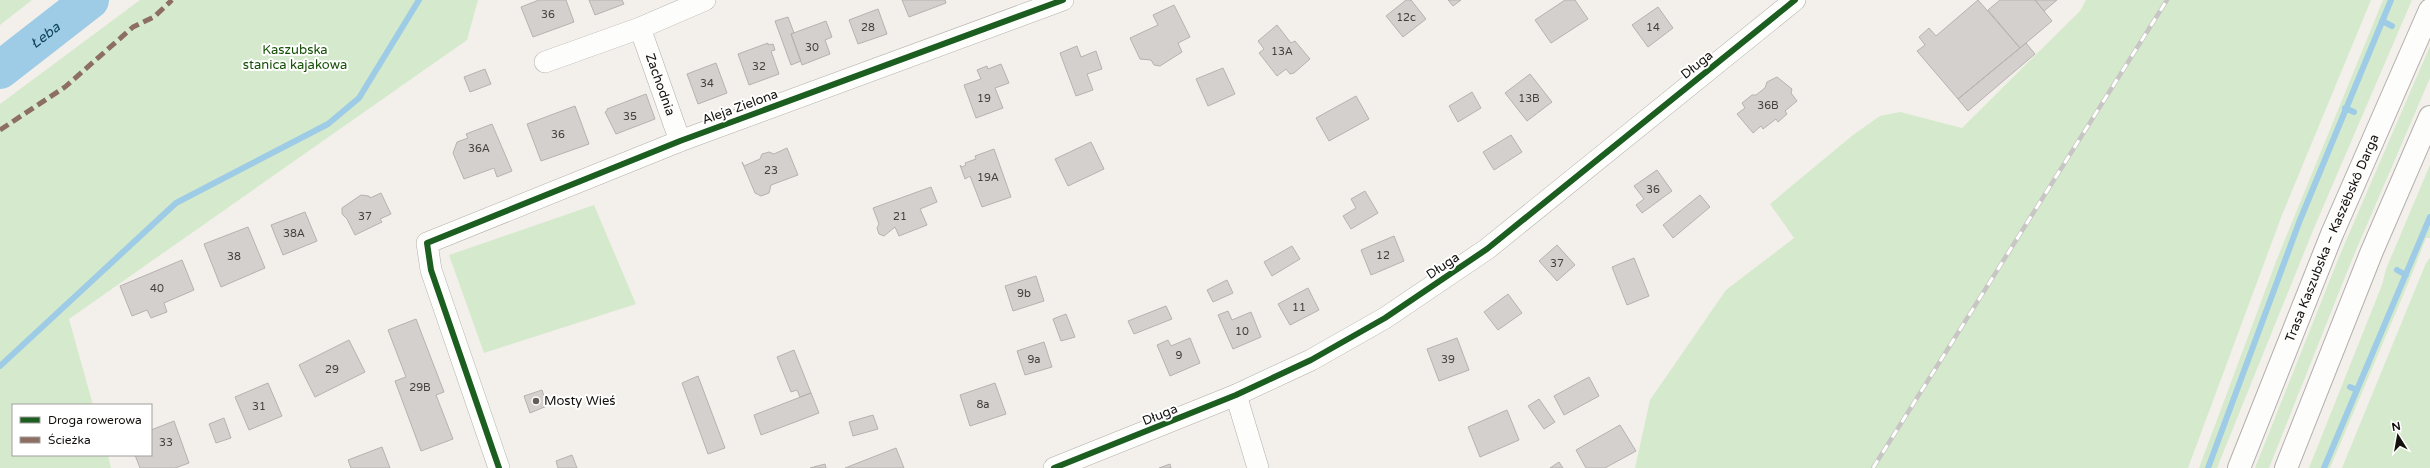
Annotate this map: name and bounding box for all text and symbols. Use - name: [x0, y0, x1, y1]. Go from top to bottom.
- house number: 36: [541, 8, 555, 21]
- house number: 12c: [1396, 11, 1416, 24]
- water label: Łeba: [27, 18, 64, 52]
- house number: 28: [861, 21, 875, 34]
- house number: 14: [1646, 21, 1660, 34]
- house number: 30: [805, 41, 819, 54]
- park label: Kaszubska stanica kajakowa: [243, 42, 347, 73]
- house number: 13A: [1271, 45, 1293, 58]
- street label: Długa: [1678, 47, 1716, 83]
- street label: Zachodnia: [642, 51, 678, 118]
- house number: 32: [752, 60, 766, 73]
- house number: 34: [700, 77, 714, 90]
- street label: Aleja Zielona: [700, 86, 780, 128]
- house number: 19: [977, 92, 991, 105]
- house number: 13B: [1518, 92, 1540, 105]
- house number: 36B: [1757, 99, 1779, 112]
- house number: 35: [623, 110, 637, 123]
- house number: 36: [551, 128, 565, 141]
- street label: Trasa Kaszubska – Kaszëbskô Darga: [2282, 132, 2383, 344]
- house number: 36A: [468, 142, 490, 155]
- house number: 23: [764, 164, 778, 177]
- house number: 19A: [977, 171, 999, 184]
- house number: 36: [1646, 183, 1660, 196]
- house number: 37: [358, 210, 372, 223]
- house number: 21: [893, 210, 907, 223]
- house number: 38A: [283, 227, 305, 240]
- house number: 12: [1376, 249, 1390, 262]
- street label: Długa: [1423, 249, 1463, 283]
- house number: 38: [227, 250, 241, 263]
- house number: 37: [1550, 257, 1564, 270]
- house number: 40: [150, 282, 164, 295]
- house number: 9b: [1017, 287, 1031, 300]
- house number: 11: [1292, 301, 1306, 314]
- house number: 10: [1235, 325, 1249, 338]
- house number: 9: [1176, 349, 1183, 362]
- house number: 9a: [1027, 353, 1041, 366]
- house number: 39: [1441, 353, 1455, 366]
- house number: 29: [325, 363, 339, 376]
- house number: 29B: [409, 381, 431, 394]
- place label: Mosty Wieś: [544, 393, 616, 409]
- marker: Mosty Wieś: [531, 396, 541, 406]
- house number: 8a: [976, 398, 990, 411]
- house number: 31: [252, 400, 266, 413]
- street label: Długa: [1140, 401, 1180, 429]
- legend: [12, 404, 152, 456]
- text: Droga rowerowa: [48, 413, 142, 427]
- north arrow: [2378, 416, 2418, 456]
- text: N: [2391, 419, 2402, 434]
- text: Ścieżka: [48, 433, 91, 447]
- house number: 33: [159, 436, 173, 449]

